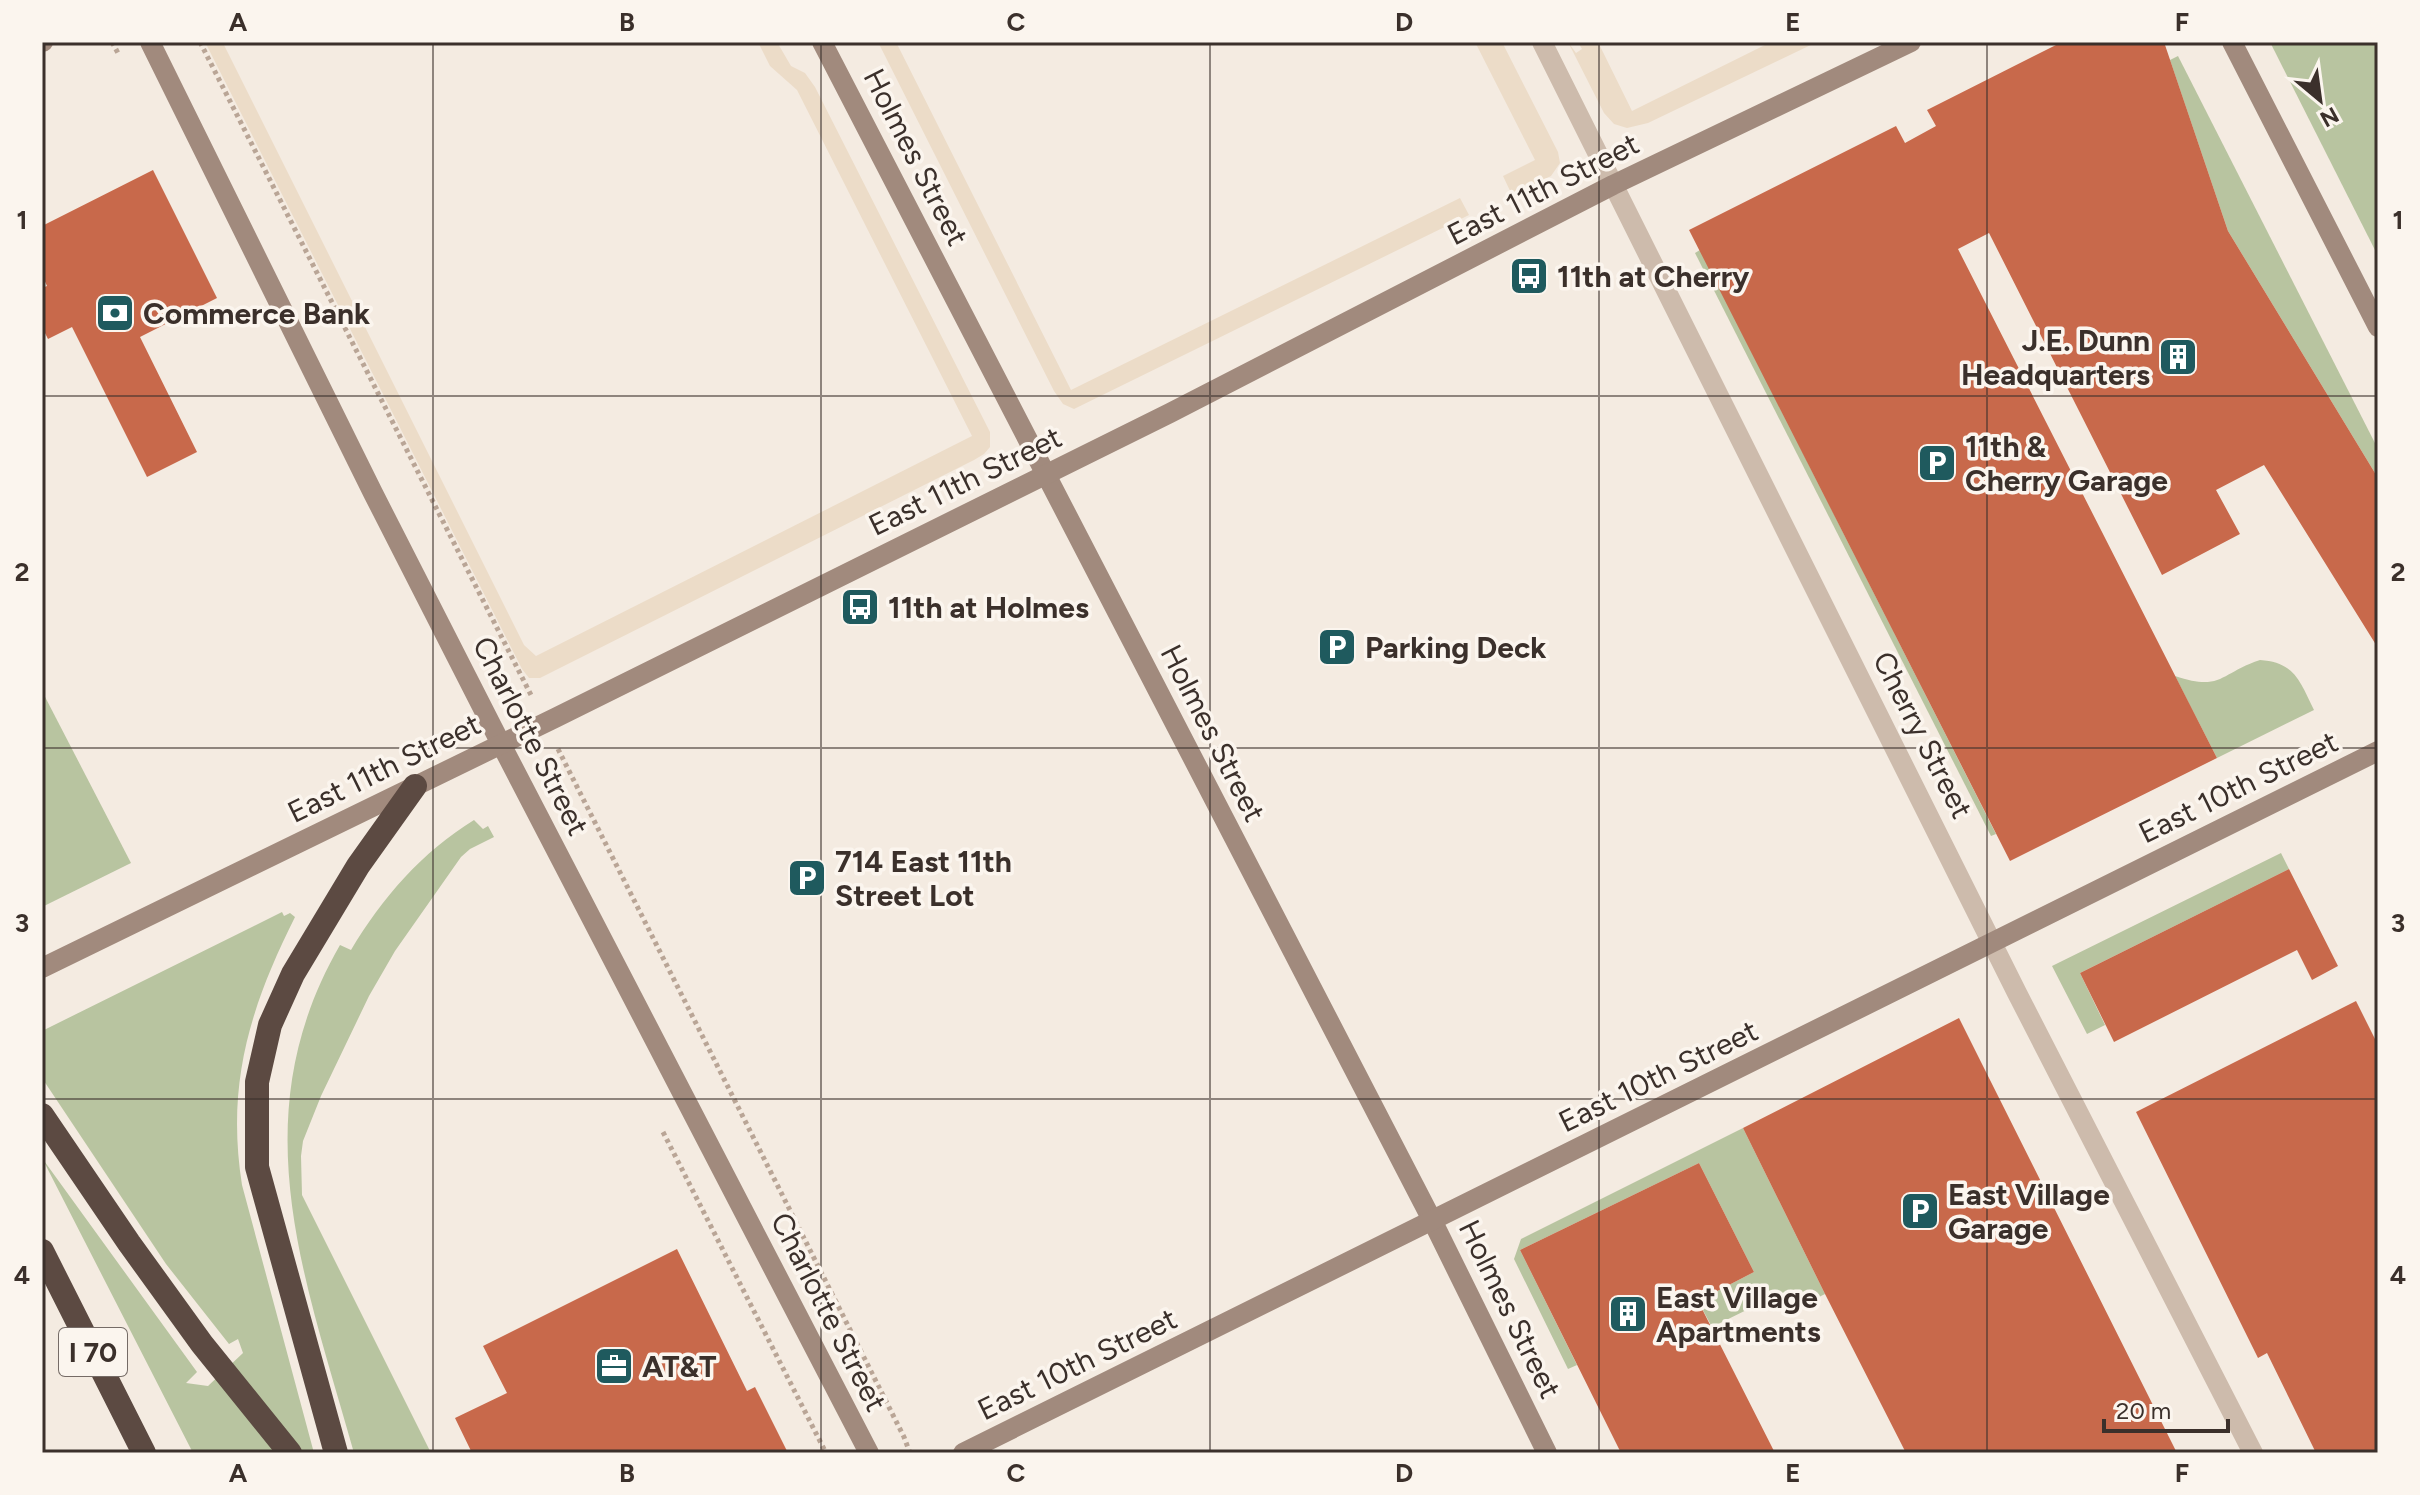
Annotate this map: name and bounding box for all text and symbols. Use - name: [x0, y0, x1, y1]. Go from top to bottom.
- text: A: [229, 6, 248, 38]
- text: B: [619, 6, 635, 38]
- text: C: [1007, 6, 1026, 38]
- text: D: [1395, 6, 1413, 38]
- text: E: [1785, 6, 1801, 38]
- text: F: [2175, 6, 2189, 38]
- north arrow: [2280, 60, 2360, 140]
- street label: Holmes Street: [856, 62, 976, 252]
- text: N: [2315, 101, 2343, 133]
- street label: East 11th Street: [1441, 125, 1645, 253]
- text: 1: [17, 204, 27, 236]
- text: 1: [2393, 204, 2403, 236]
- bus stop icon: 11th at Cherry: [1508, 255, 1550, 297]
- place label: 11th at Cherry: [1557, 258, 1750, 295]
- bank icon: Commerce Bank: [94, 292, 136, 334]
- place label: Commerce Bank: [143, 295, 370, 332]
- place label: J.E. Dunn Headquarters: [1961, 322, 2150, 393]
- building icon: J.E. Dunn Headquarters: [2157, 336, 2199, 378]
- street label: East 11th Street: [862, 418, 1068, 544]
- place label: 11th & Cherry Garage: [1965, 428, 2168, 499]
- parking icon: 11th & Cherry Garage: [1916, 442, 1958, 484]
- text: 2: [14, 556, 30, 588]
- text: 2: [2390, 556, 2406, 588]
- bus stop icon: 11th at Holmes: [839, 586, 881, 628]
- place label: 11th at Holmes: [888, 589, 1089, 626]
- parking icon: Parking Deck: [1316, 626, 1358, 668]
- place label: Parking Deck: [1365, 629, 1547, 666]
- street label: Charlotte Street: [465, 630, 597, 842]
- street label: Holmes Street: [1153, 638, 1273, 828]
- street label: Cherry Street: [1865, 645, 1981, 825]
- street label: East 11th Street: [281, 705, 487, 831]
- street label: East 10th Street: [2132, 723, 2344, 851]
- place label: 714 East 11th Street Lot: [835, 843, 1012, 914]
- parking icon: 714 East 11th Street Lot: [786, 857, 828, 899]
- text: 3: [15, 907, 29, 939]
- text: 3: [2391, 907, 2405, 939]
- street label: East 10th Street: [1552, 1012, 1764, 1140]
- place label: East Village Garage: [1948, 1176, 2110, 1247]
- parking icon: East Village Garage: [1899, 1190, 1941, 1232]
- street label: Charlotte Street: [763, 1206, 895, 1418]
- street label: Holmes Street: [1451, 1214, 1569, 1404]
- text: 4: [14, 1259, 30, 1291]
- text: 4: [2390, 1259, 2406, 1291]
- place label: East Village Apartments: [1656, 1279, 1821, 1350]
- building icon: East Village Apartments: [1607, 1293, 1649, 1335]
- street label: East 10th Street: [971, 1300, 1183, 1428]
- road number: I 70: [59, 1328, 127, 1376]
- office icon: AT&T: [593, 1345, 635, 1387]
- place label: AT&T: [642, 1348, 717, 1385]
- scale bar: [2104, 1383, 2228, 1433]
- text: 20 m: [2116, 1396, 2171, 1425]
- text: A: [229, 1457, 248, 1489]
- text: B: [619, 1457, 635, 1489]
- text: C: [1007, 1457, 1026, 1489]
- text: D: [1395, 1457, 1413, 1489]
- text: E: [1785, 1457, 1801, 1489]
- text: F: [2175, 1457, 2189, 1489]

